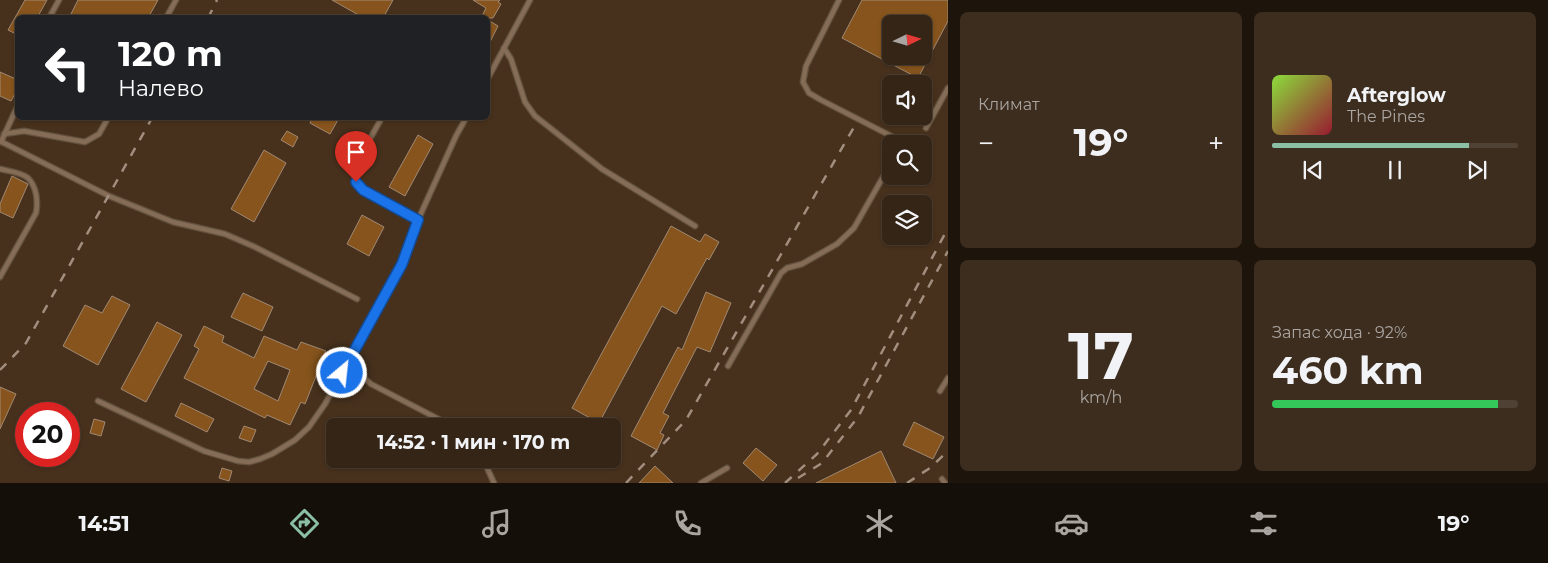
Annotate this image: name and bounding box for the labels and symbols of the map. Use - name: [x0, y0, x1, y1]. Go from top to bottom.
- north arrow: [882, 15, 932, 65]
- pin: [335, 131, 377, 182]
- position arrow: [315, 346, 367, 398]
- speed limit sign: 20: [15, 402, 80, 467]

